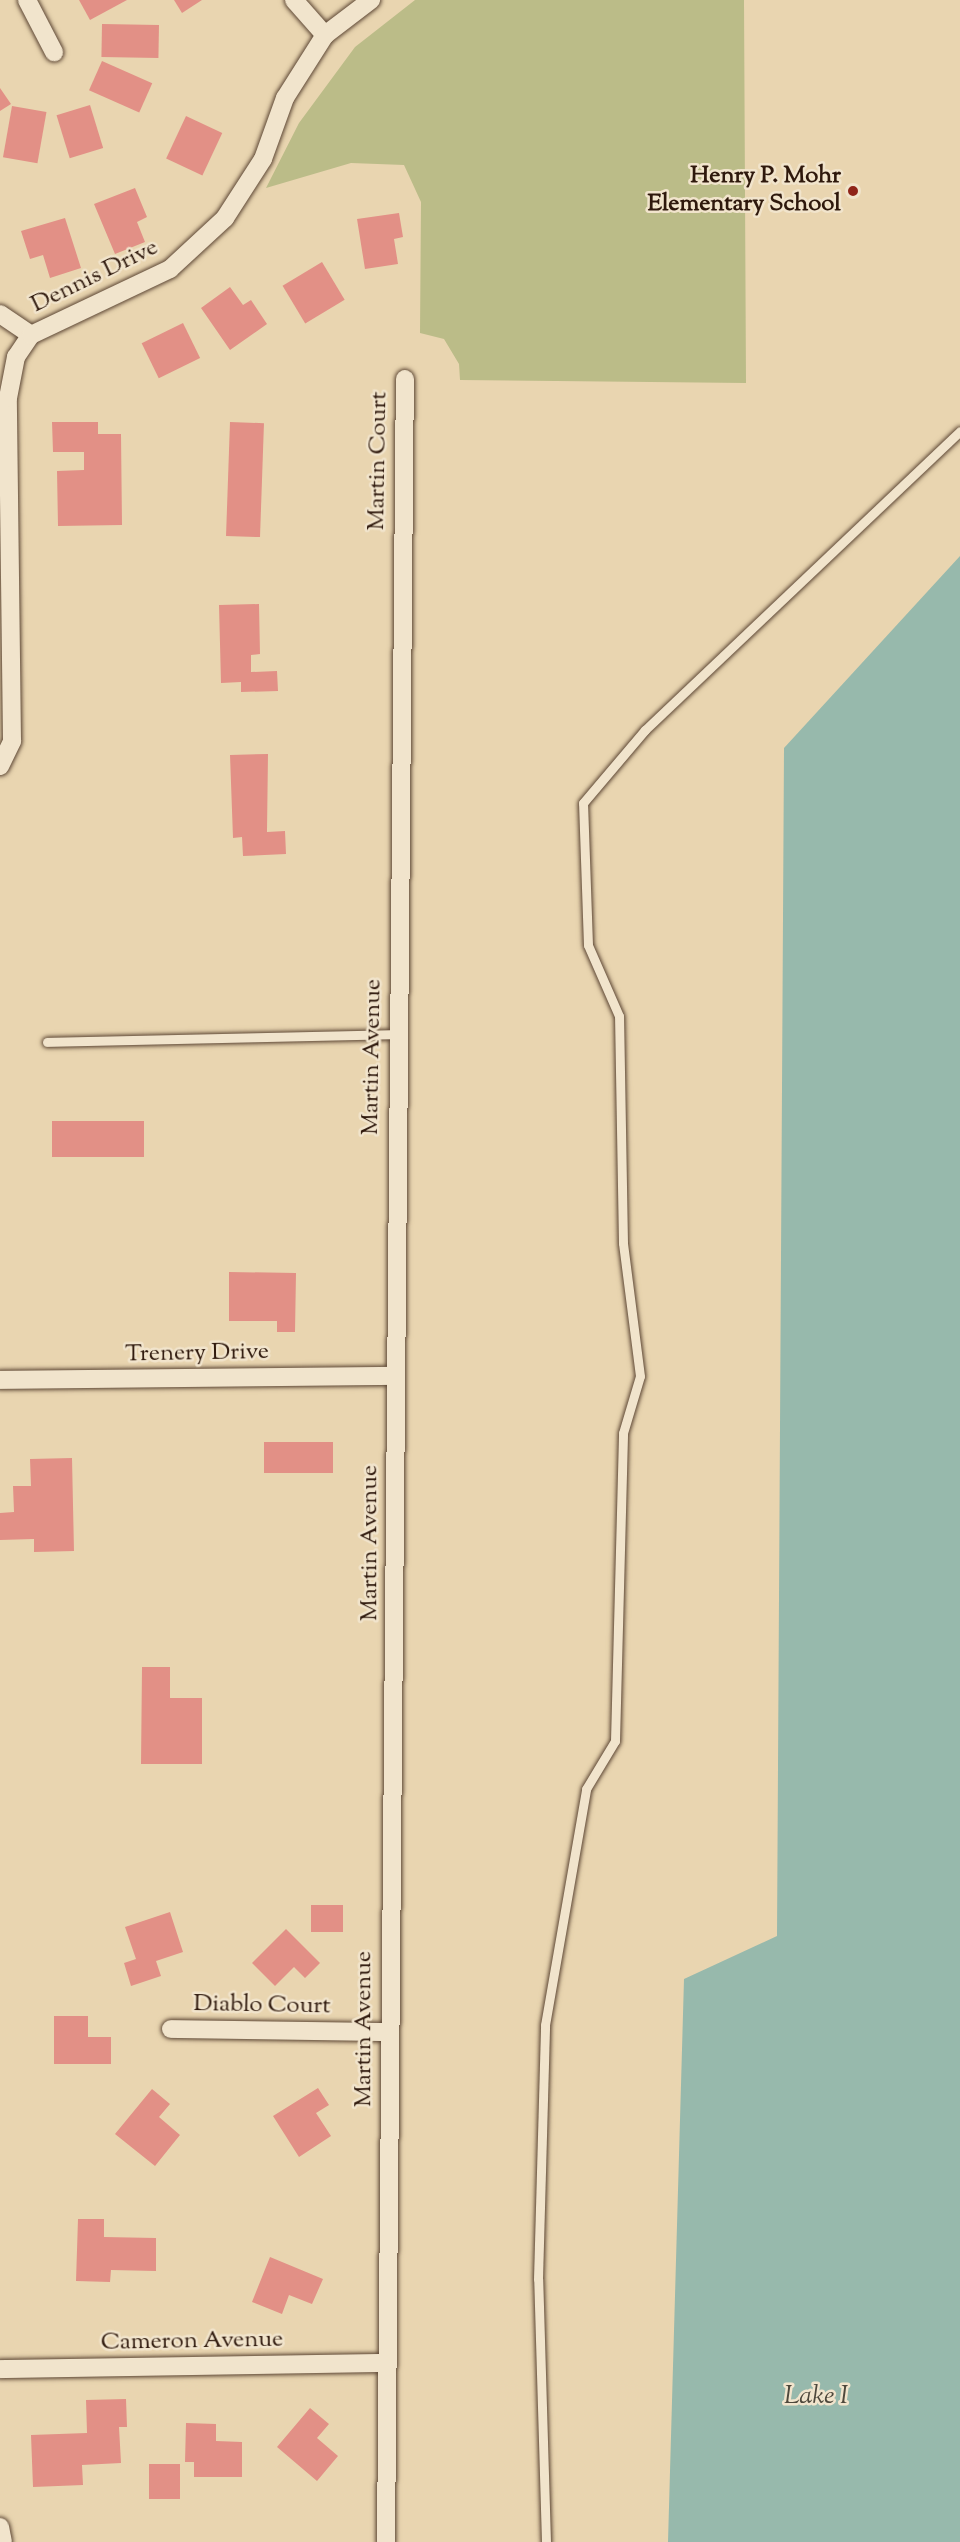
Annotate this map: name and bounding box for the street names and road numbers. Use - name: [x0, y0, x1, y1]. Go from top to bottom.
- street label: Dennis Drive: [27, 234, 163, 320]
- street label: Martin Court: [363, 391, 395, 531]
- street label: Martin Avenue: [357, 979, 389, 1135]
- street label: Trenery Drive: [125, 1338, 269, 1370]
- street label: Martin Avenue: [357, 1465, 385, 1621]
- street label: Martin Avenue: [351, 1951, 379, 2107]
- street label: Diablo Court: [193, 1990, 331, 2022]
- street label: Cameron Avenue: [101, 2326, 283, 2358]

